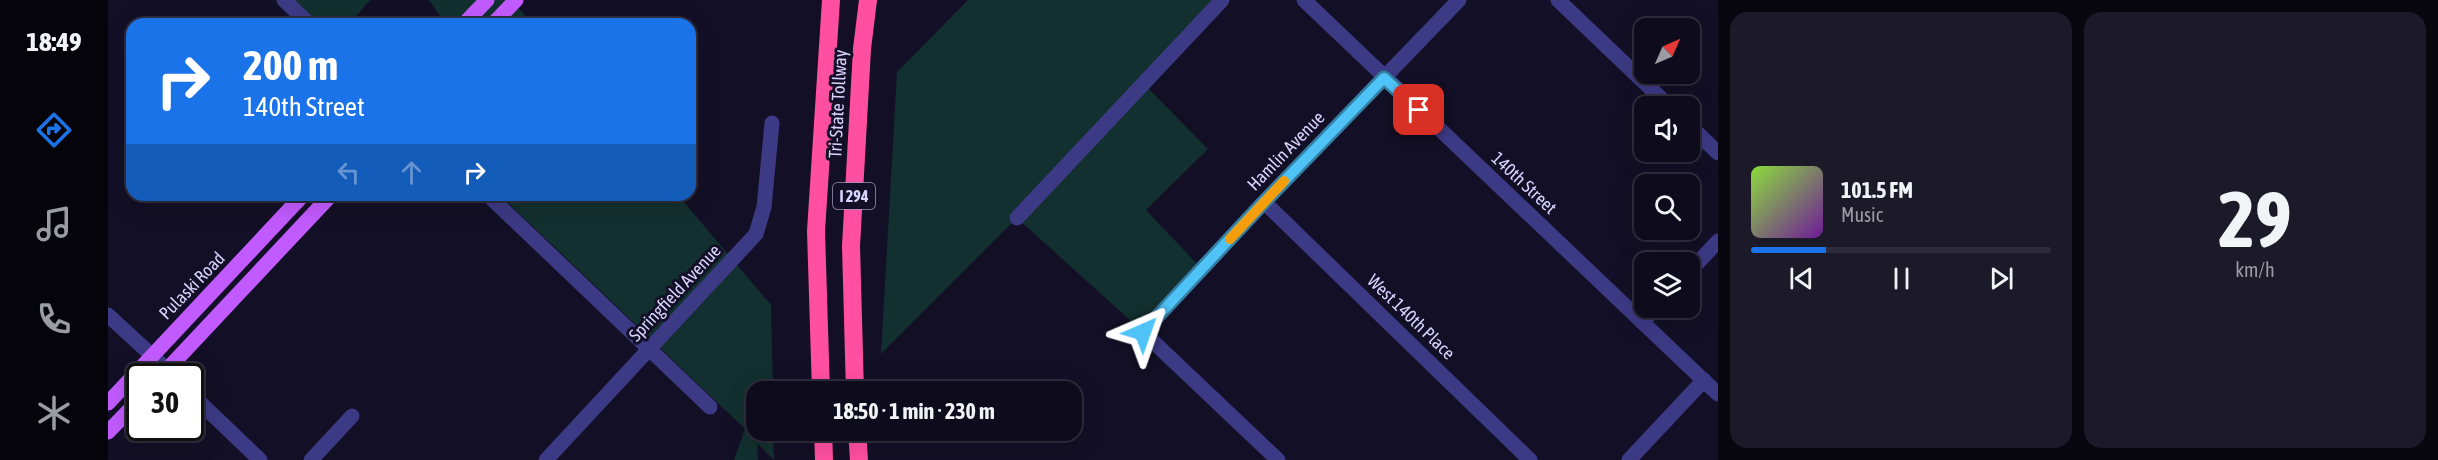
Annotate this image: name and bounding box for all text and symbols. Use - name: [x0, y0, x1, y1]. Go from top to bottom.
- north arrow: [1634, 18, 1700, 84]
- map controls: [1634, 18, 1700, 318]
- text: 18:49: [26, 26, 82, 57]
- text: 200 m: [243, 41, 338, 89]
- icon: right: [144, 42, 222, 120]
- street label: Tri-State Tollway: [824, 49, 851, 159]
- pin: [1393, 84, 1444, 135]
- text: 140th Street: [243, 91, 365, 122]
- icon: arrive: [1402, 93, 1435, 126]
- button: sound: [1634, 96, 1700, 162]
- street label: Hamlin Avenue: [1243, 107, 1329, 195]
- icon: directions: [33, 109, 75, 151]
- street label: 140th Street: [1487, 147, 1561, 218]
- icon: left: [332, 156, 365, 189]
- icon: ahead: [395, 156, 428, 189]
- icon: right: [458, 156, 491, 189]
- button: search: [1634, 174, 1700, 240]
- text: 29: [2218, 174, 2292, 264]
- text: 101.5 FM: [1841, 177, 1913, 203]
- road number: I 294: [833, 183, 875, 209]
- icon: music: [33, 203, 75, 245]
- text: Music: [1841, 203, 1883, 226]
- street label: Springfield Avenue: [624, 240, 725, 345]
- street label: Pulaski Road: [154, 248, 229, 324]
- button: layers: [1634, 252, 1700, 318]
- text: km/h: [2235, 258, 2275, 281]
- icon: previous: [1785, 262, 1818, 295]
- icon: pause: [1885, 262, 1918, 295]
- icon: next: [1985, 262, 2018, 295]
- street label: West 140th Place: [1363, 270, 1459, 364]
- icon: phone: [33, 298, 75, 340]
- position arrow: [1111, 300, 1175, 364]
- speed limit sign: 30: [126, 363, 204, 441]
- icon: climate: [33, 392, 75, 434]
- text: 18:50 · 1 min · 230 m: [833, 398, 995, 424]

